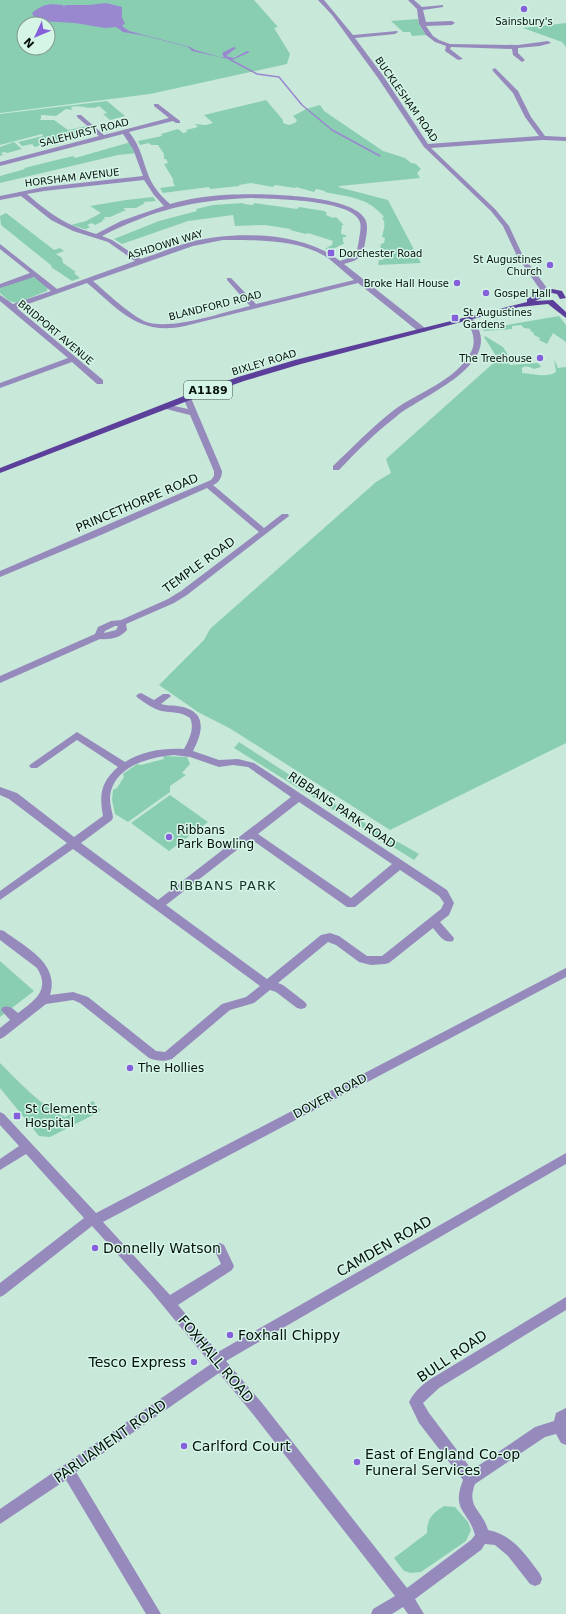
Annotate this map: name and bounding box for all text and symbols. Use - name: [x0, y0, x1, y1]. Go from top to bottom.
- marker: Sainsbury's: [519, 4, 529, 14]
- north arrow: [16, 16, 56, 56]
- place label: Sainsbury's: [495, 16, 553, 27]
- text: N: [21, 35, 37, 50]
- street label: BUCKLESHAM ROAD: [373, 55, 440, 144]
- street label: SALEHURST ROAD: [38, 116, 130, 149]
- street label: HORSHAM AVENUE: [24, 166, 120, 189]
- street label: ASHDOWN WAY: [126, 228, 205, 261]
- marker: Dorchester Road: [326, 248, 336, 258]
- place label: Dorchester Road: [339, 248, 422, 259]
- place label: St Augustines Church: [473, 254, 542, 277]
- marker: St Augustines Church: [545, 260, 555, 270]
- place label: Broke Hall House: [364, 278, 449, 289]
- marker: Broke Hall House: [452, 278, 462, 288]
- marker: Gospel Hall: [481, 288, 491, 298]
- place label: Gospel Hall: [494, 288, 551, 299]
- street label: BLANDFORD ROAD: [168, 289, 263, 322]
- street label: BRIDPORT AVENUE: [16, 298, 95, 367]
- place label: St Augustines Gardens: [463, 307, 532, 330]
- marker: St Augustines Gardens: [450, 313, 460, 323]
- street label: BIXLEY ROAD: [230, 347, 298, 378]
- place label: The Treehouse: [458, 353, 532, 364]
- marker: The Treehouse: [535, 353, 545, 363]
- road number: A1189: [184, 381, 232, 399]
- street label: PRINCETHORPE ROAD: [74, 471, 200, 535]
- street label: TEMPLE ROAD: [159, 534, 238, 596]
- street label: RIBBANS PARK ROAD: [286, 769, 398, 851]
- place label: Ribbans Park Bowling: [177, 823, 254, 851]
- marker: Ribbans Park Bowling: [164, 832, 174, 842]
- district label: RIBBANS PARK: [169, 878, 277, 893]
- place label: The Hollies: [137, 1061, 204, 1075]
- marker: The Hollies: [125, 1063, 135, 1073]
- street label: DOVER ROAD: [291, 1071, 369, 1121]
- place label: St Clements Hospital: [25, 1102, 98, 1130]
- marker: St Clements Hospital: [12, 1111, 22, 1121]
- street label: CAMDEN ROAD: [334, 1212, 434, 1280]
- place label: Donnelly Watson: [103, 1240, 221, 1256]
- marker: Donnelly Watson: [90, 1243, 100, 1253]
- street label: FOXHALL ROAD: [175, 1312, 257, 1406]
- place label: Foxhall Chippy: [238, 1327, 340, 1343]
- street label: BULL ROAD: [414, 1327, 490, 1385]
- marker: Foxhall Chippy: [225, 1330, 235, 1340]
- place label: Tesco Express: [88, 1354, 186, 1370]
- marker: Tesco Express: [189, 1357, 199, 1367]
- street label: PARLIAMENT ROAD: [51, 1396, 169, 1486]
- place label: Carlford Court: [192, 1438, 291, 1454]
- marker: Carlford Court: [179, 1441, 189, 1451]
- place label: East of England Co-op Funeral Services: [365, 1446, 520, 1478]
- marker: East of England Co-op Funeral Services: [352, 1457, 362, 1467]

